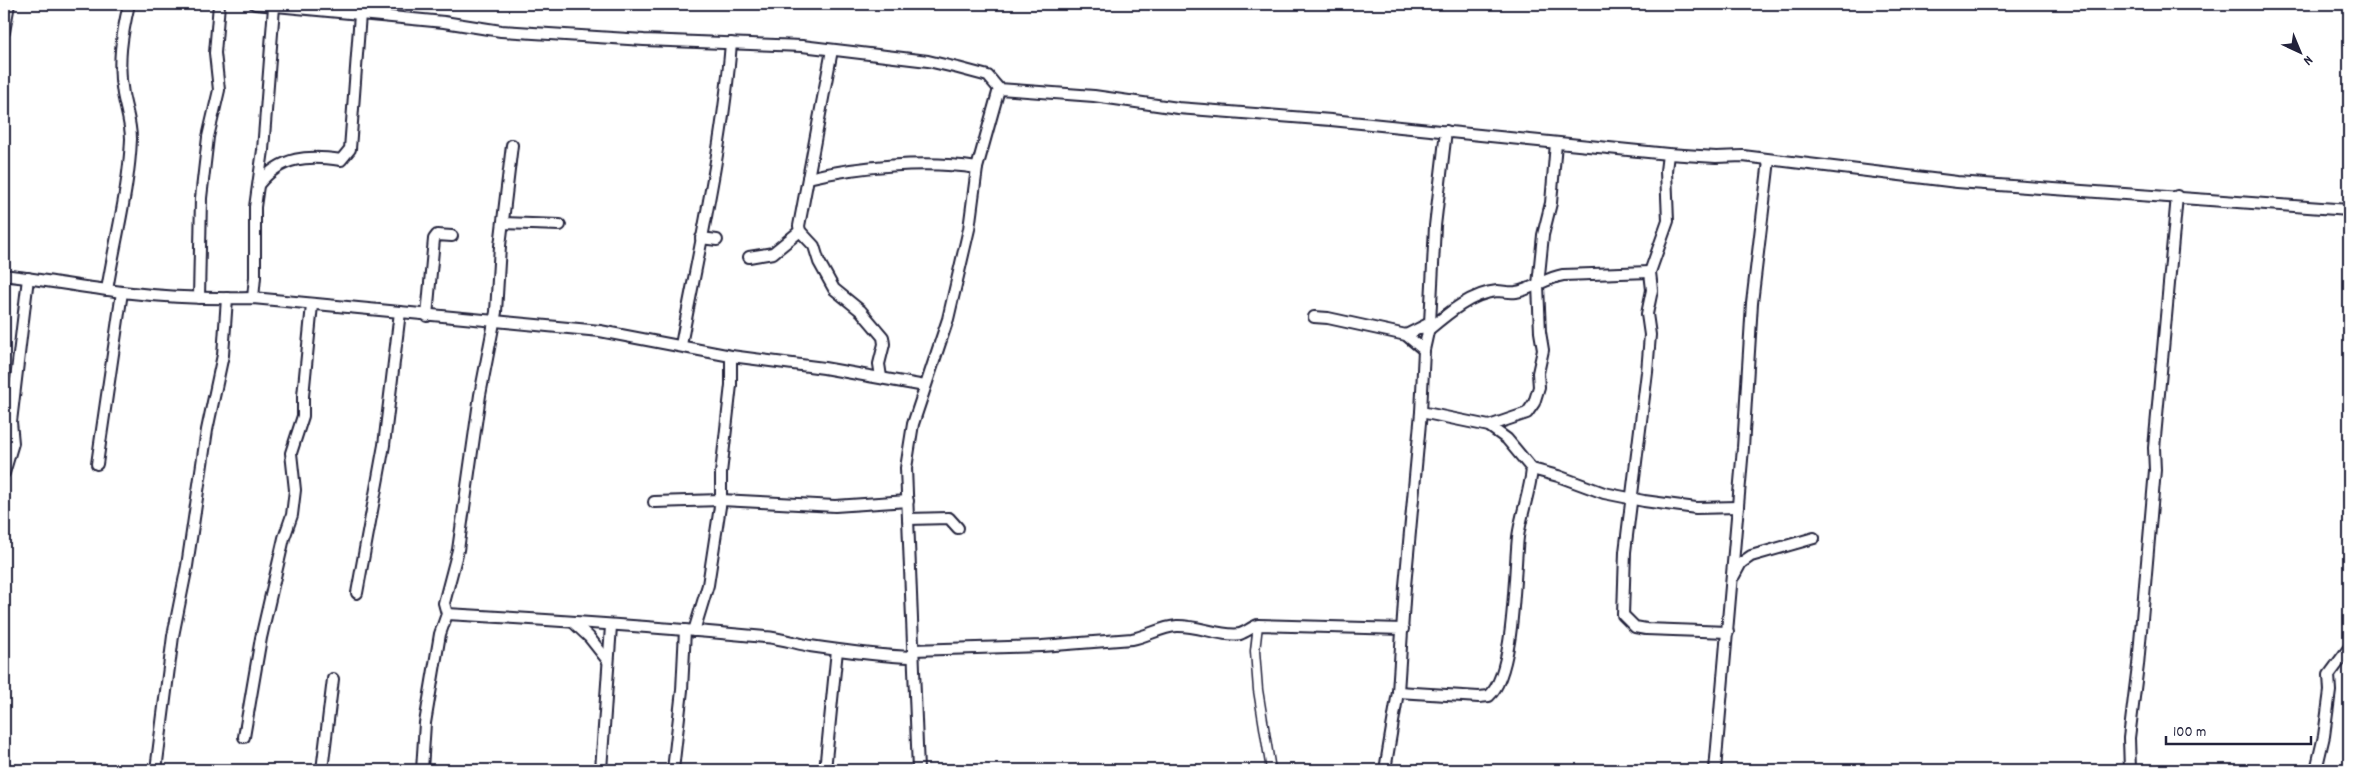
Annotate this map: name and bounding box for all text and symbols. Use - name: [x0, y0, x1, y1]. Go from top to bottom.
- north arrow: [2276, 28, 2326, 78]
- text: N: [2298, 50, 2317, 70]
- scale bar: [2166, 714, 2310, 746]
- text: 100 m: [2173, 722, 2206, 744]

